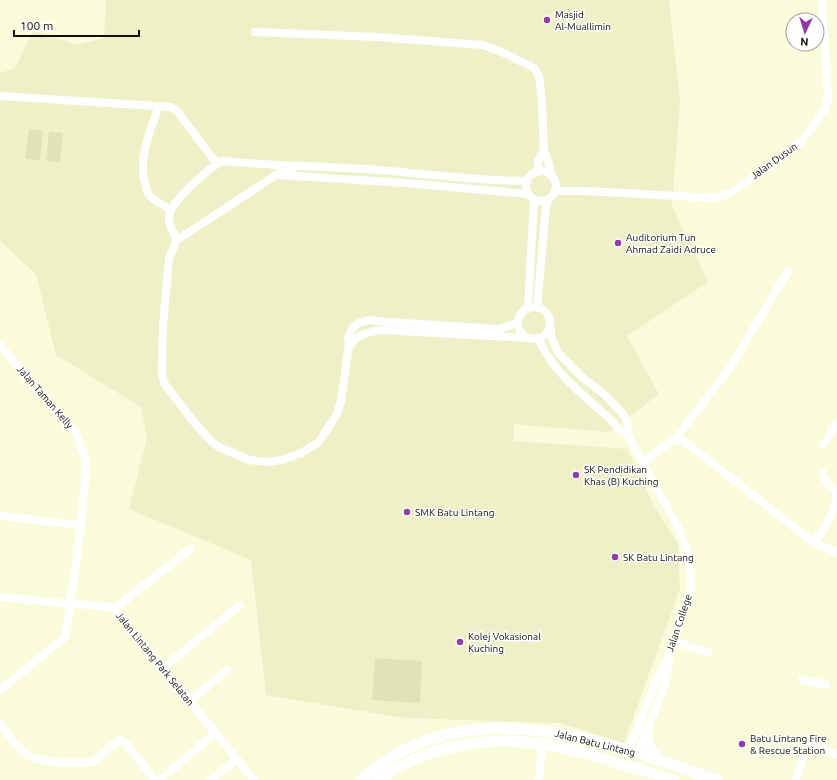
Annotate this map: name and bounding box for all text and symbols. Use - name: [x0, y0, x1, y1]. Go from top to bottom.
- place label: Masjid Al-Muallimin: [555, 9, 611, 32]
- scale bar: [14, 12, 139, 38]
- north arrow: [785, 12, 825, 52]
- marker: Masjid Al-Muallimin: [542, 15, 552, 25]
- text: 100 m: [20, 19, 53, 32]
- text: N: [800, 36, 809, 48]
- street label: Jalan Dusun: [749, 141, 799, 181]
- place label: Auditorium Tun Ahmad Zaidi Adruce: [626, 232, 716, 255]
- marker: Auditorium Tun Ahmad Zaidi Adruce: [613, 238, 623, 248]
- street label: Jalan Taman Kelly: [15, 363, 75, 431]
- place label: SK Pendidikan Khas (B) Kuching: [584, 464, 658, 487]
- marker: SK Pendidikan Khas (B) Kuching: [571, 470, 581, 480]
- marker: SMK Batu Lintang: [402, 507, 412, 517]
- place label: SMK Batu Lintang: [415, 507, 494, 518]
- marker: SK Batu Lintang: [610, 552, 620, 562]
- place label: SK Batu Lintang: [623, 552, 694, 563]
- street label: Jalan College: [664, 593, 694, 653]
- street label: Jalan Lintang Park Selatan: [114, 610, 196, 708]
- place label: Kolej Vokasional Kuching: [468, 631, 541, 654]
- marker: Kolej Vokasional Kuching: [455, 637, 465, 647]
- street label: Jalan Batu Lintang: [553, 728, 637, 758]
- place label: Batu Lintang Fire & Rescue Station: [750, 733, 826, 756]
- marker: Batu Lintang Fire & Rescue Station: [737, 739, 747, 749]

